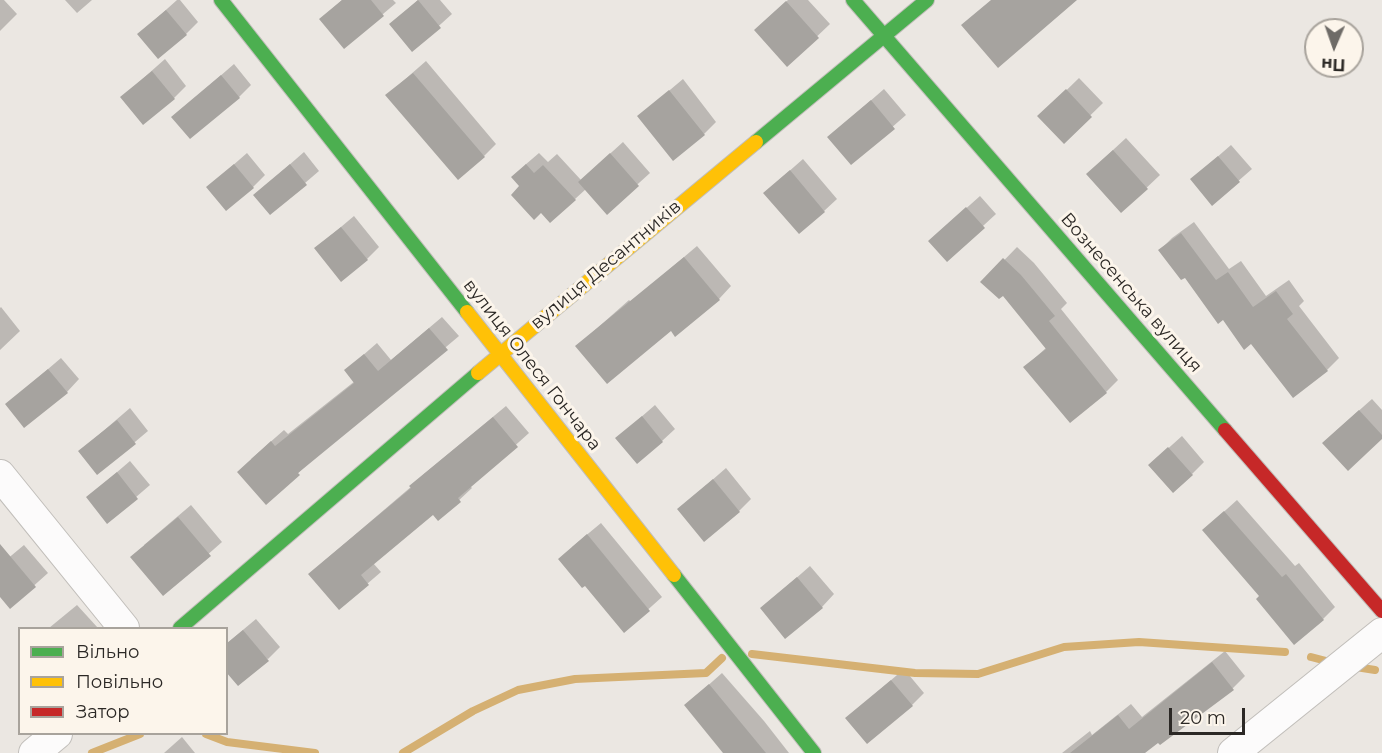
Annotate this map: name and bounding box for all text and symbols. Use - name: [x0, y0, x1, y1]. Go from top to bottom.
- north arrow: [1304, 18, 1364, 78]
- text: Пн: [1321, 55, 1346, 74]
- street label: вулиця Десантників: [526, 196, 686, 334]
- street label: Вознесенська вулиця: [1056, 209, 1206, 377]
- street label: вулиця Олеся Гончара: [459, 275, 605, 455]
- legend: [18, 627, 228, 735]
- text: Вільно: [76, 641, 140, 663]
- text: Повільно: [76, 671, 163, 693]
- scale bar: [1172, 696, 1248, 734]
- text: Затор: [76, 701, 130, 723]
- text: 20 m: [1180, 707, 1226, 729]

